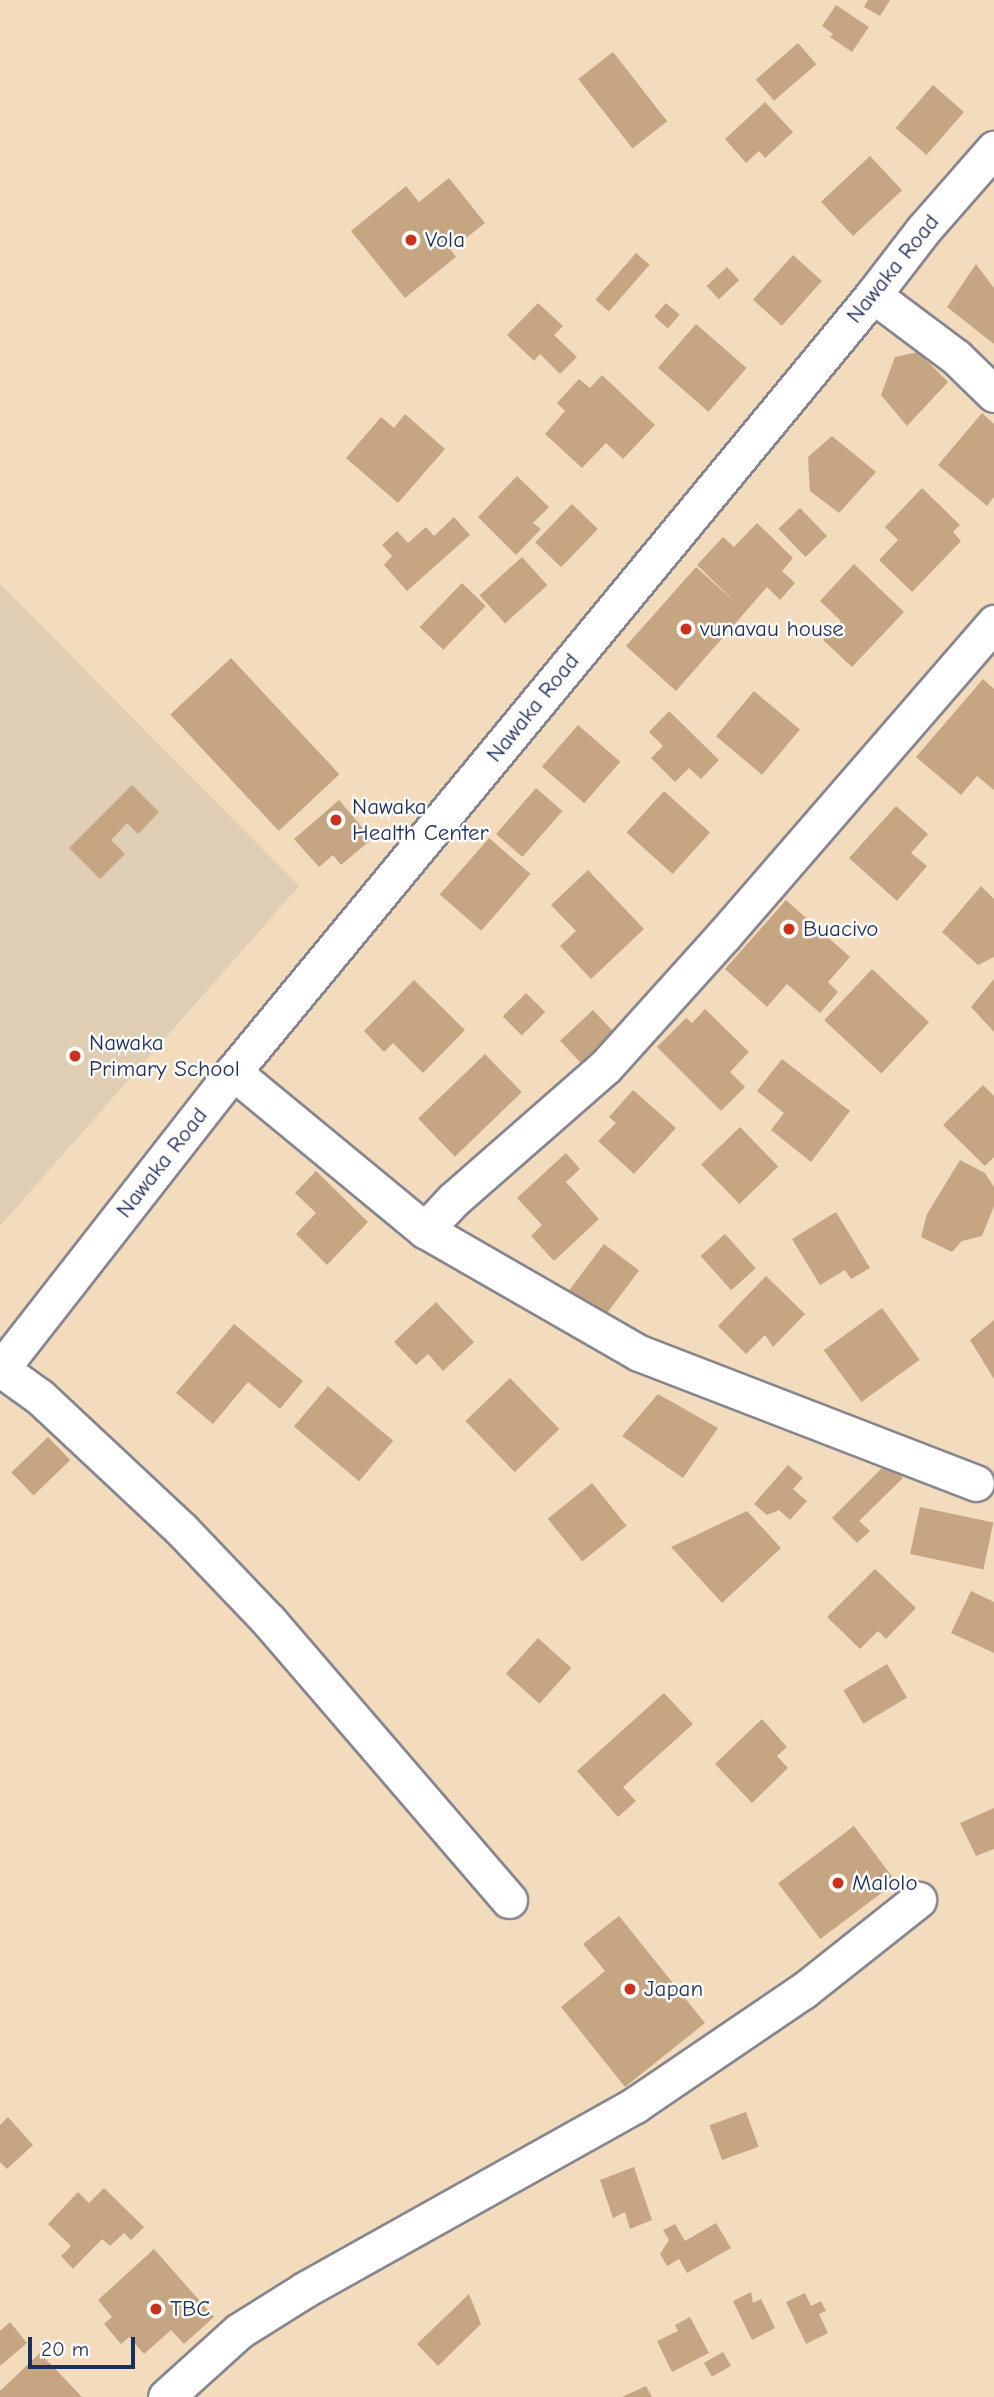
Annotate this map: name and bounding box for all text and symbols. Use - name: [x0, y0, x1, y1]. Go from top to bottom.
- street label: Nawaka Road: [841, 209, 945, 329]
- place label: Vola: [425, 226, 465, 254]
- marker: Vola: [403, 232, 419, 248]
- place label: vunavau house: [700, 615, 844, 643]
- marker: vunavau house: [678, 621, 694, 637]
- street label: Nawaka Road: [481, 648, 585, 768]
- place label: Nawaka Health Center: [352, 793, 489, 847]
- marker: Nawaka Health Center: [326, 810, 346, 830]
- place label: Buacivo: [803, 915, 879, 943]
- marker: Buacivo: [781, 921, 797, 937]
- place label: Nawaka Primary School: [89, 1029, 240, 1083]
- marker: Nawaka Primary School: [67, 1048, 83, 1064]
- street label: Nawaka Road: [110, 1102, 214, 1224]
- place label: Malolo: [852, 1869, 918, 1897]
- marker: Malolo: [830, 1875, 846, 1891]
- place label: Japan: [644, 1975, 703, 2003]
- marker: Japan: [622, 1981, 638, 1997]
- place label: TBC: [170, 2295, 210, 2323]
- marker: TBC: [148, 2301, 164, 2317]
- scale bar: [32, 2324, 138, 2368]
- text: 20 m: [41, 2337, 89, 2361]

